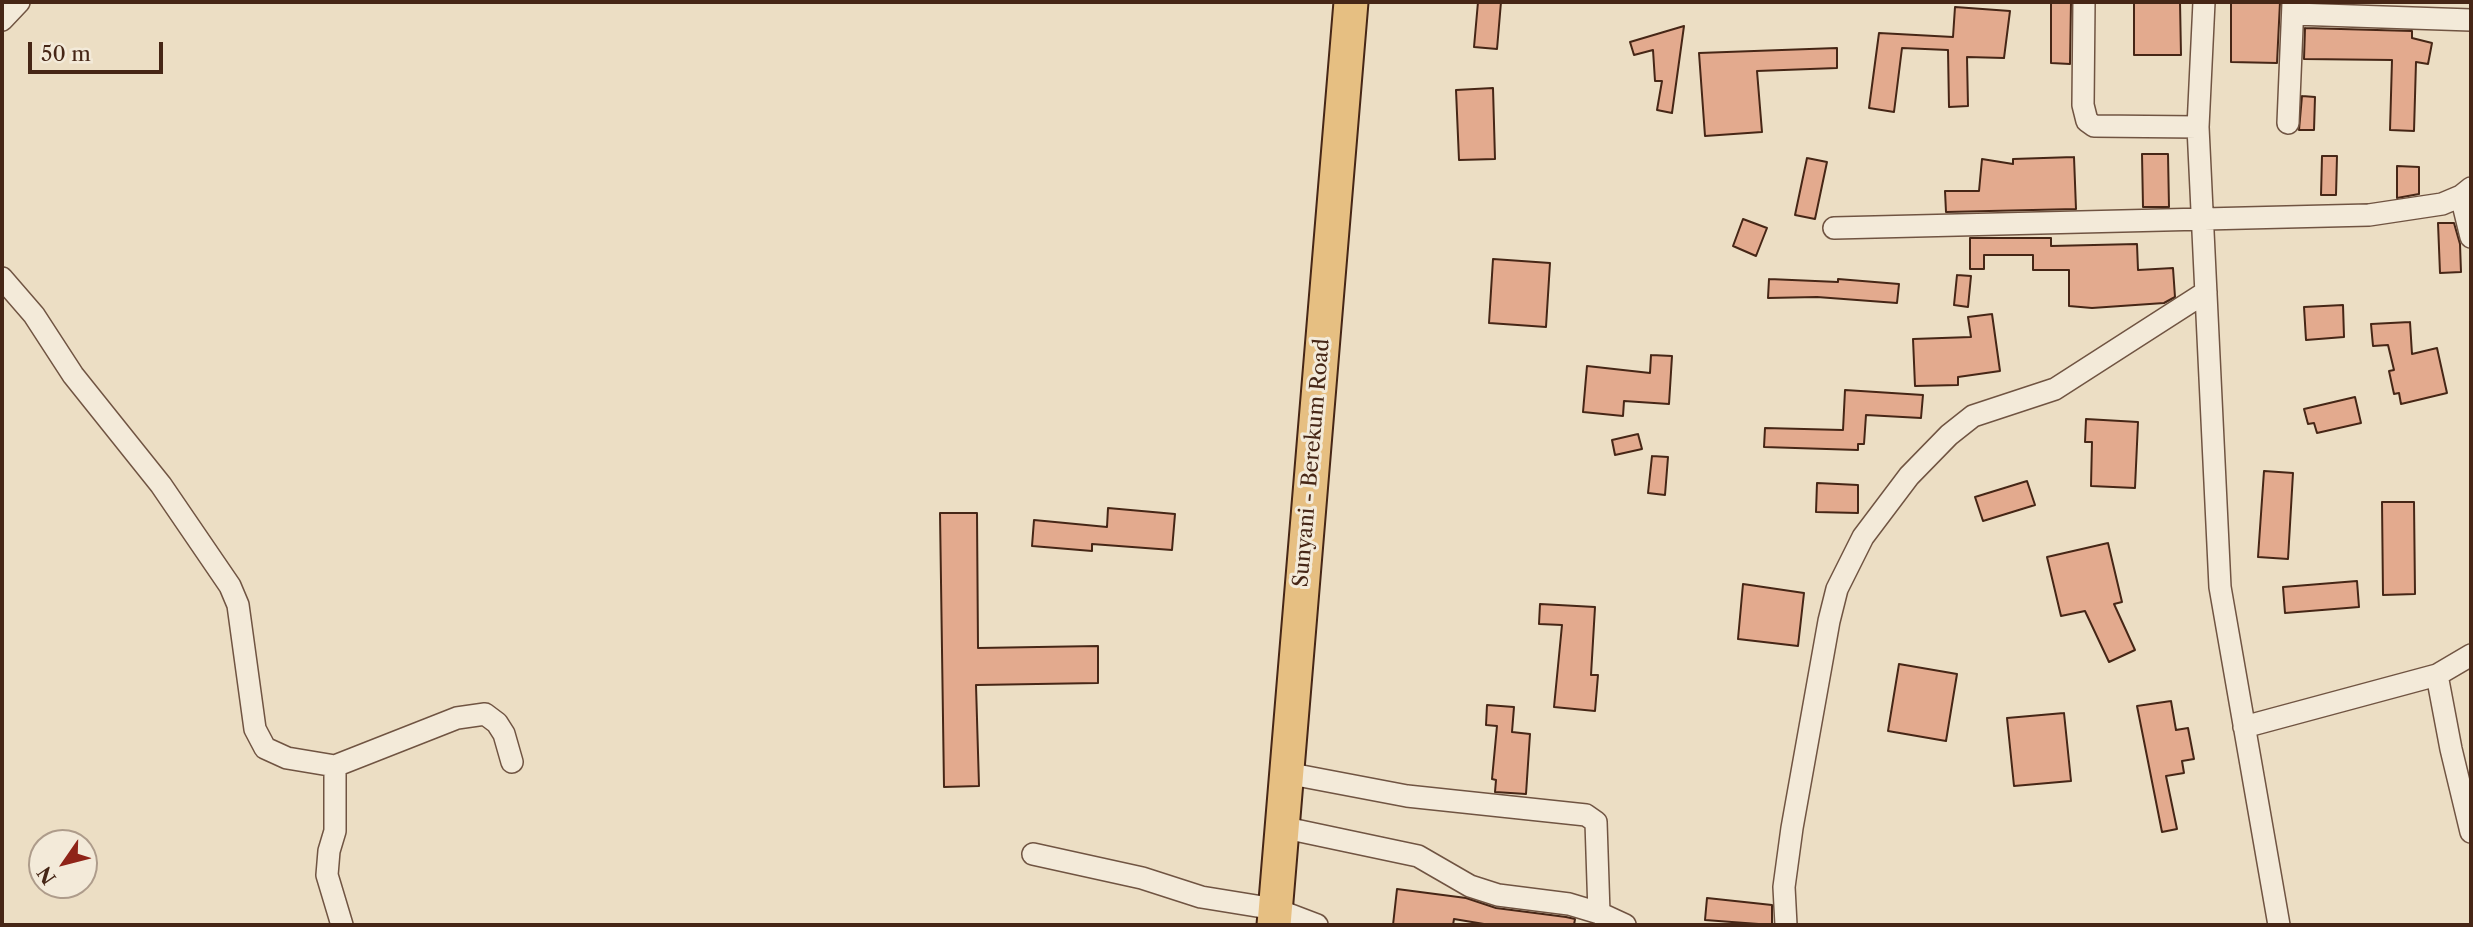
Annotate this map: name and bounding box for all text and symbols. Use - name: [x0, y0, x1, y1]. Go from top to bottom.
- scale bar: [32, 28, 166, 72]
- text: 50 m: [41, 41, 91, 66]
- street label: Sunyani - Berekum Road: [1289, 338, 1335, 588]
- north arrow: [28, 829, 98, 899]
- text: N: [33, 862, 61, 889]

